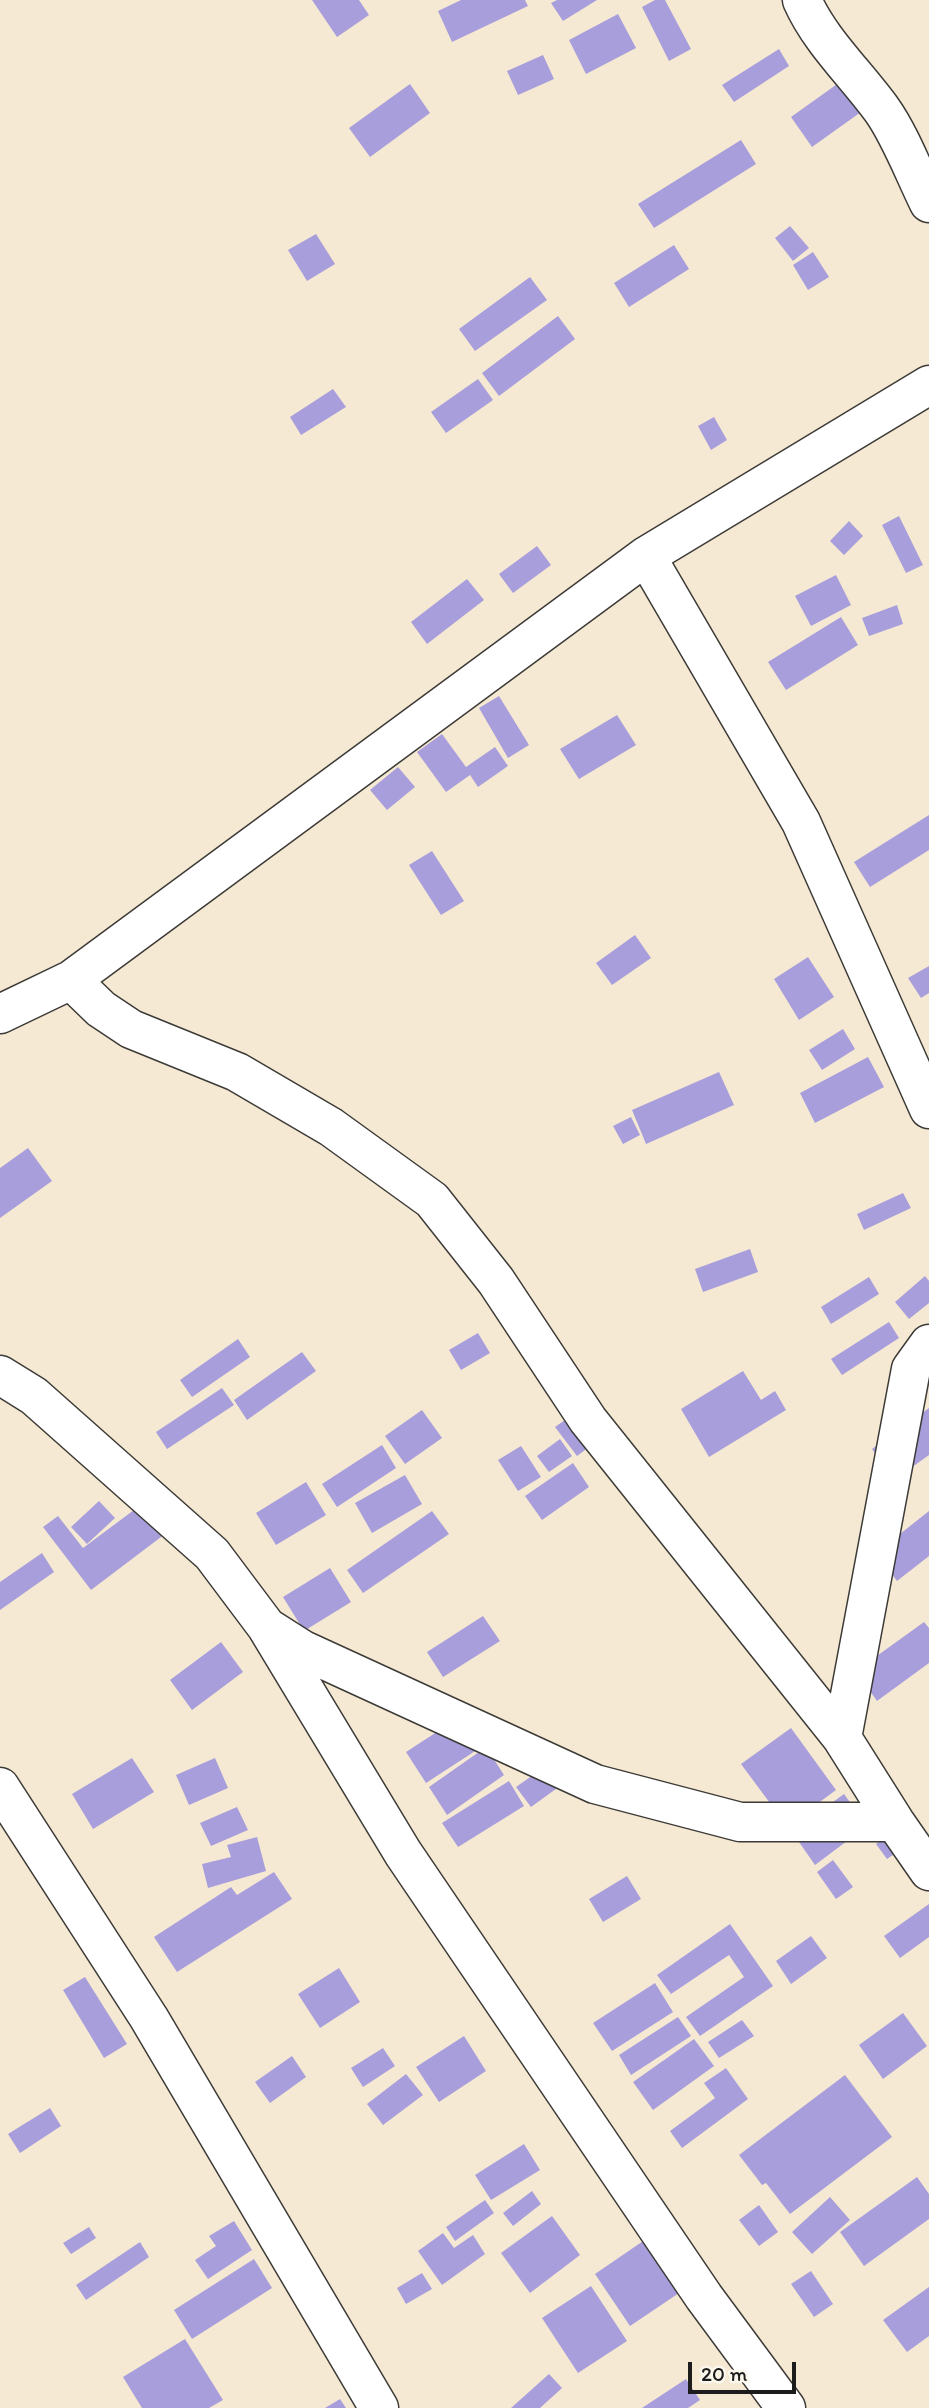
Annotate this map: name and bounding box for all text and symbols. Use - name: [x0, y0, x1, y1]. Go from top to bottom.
- scale bar: [691, 2348, 800, 2392]
- text: 20 m: [701, 2361, 747, 2386]

